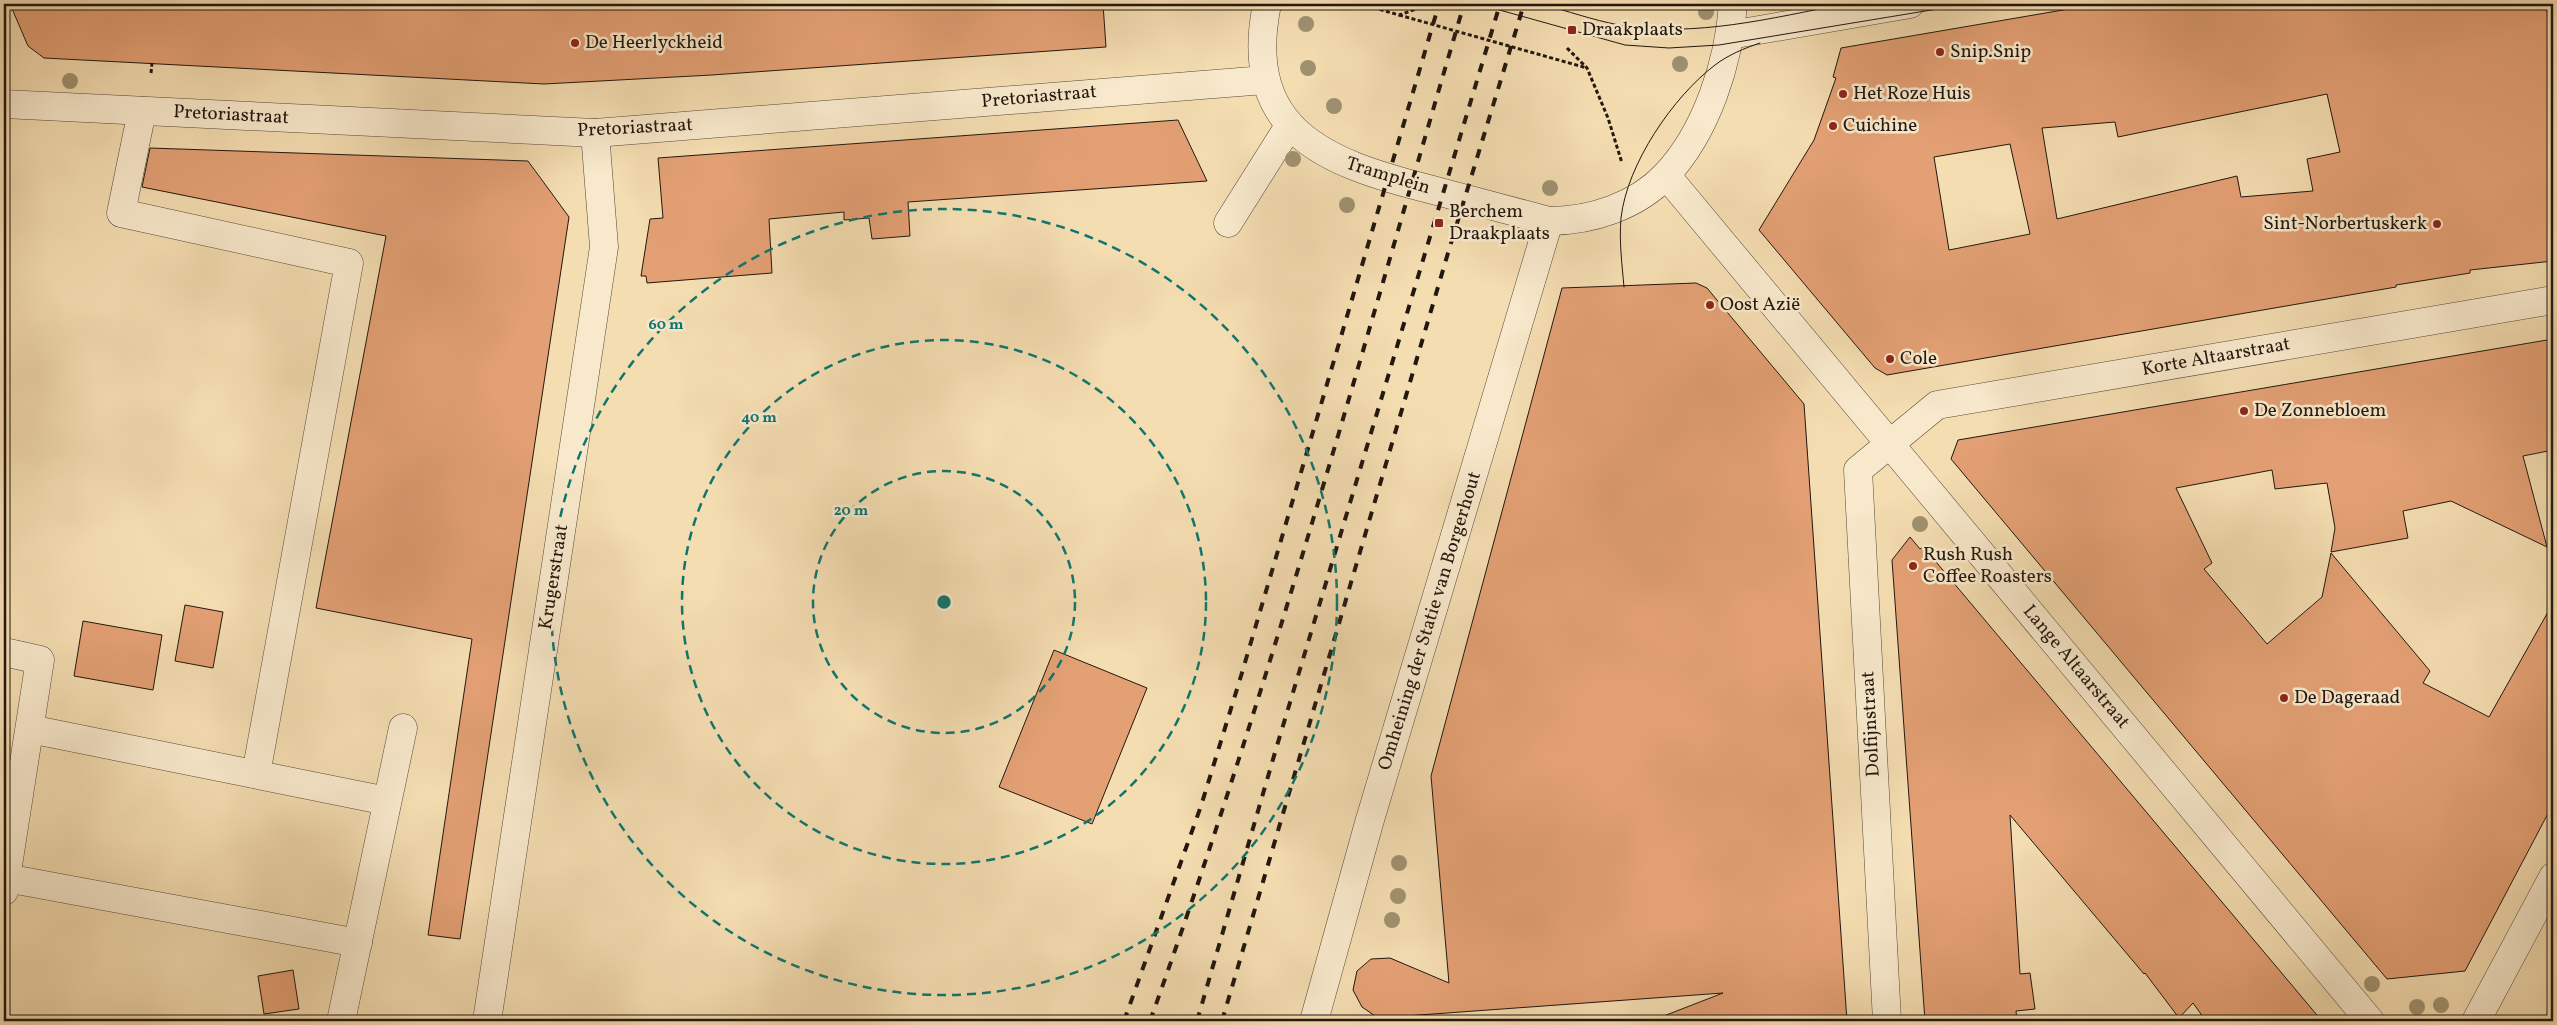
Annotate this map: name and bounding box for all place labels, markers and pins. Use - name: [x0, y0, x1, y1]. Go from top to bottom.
- place label: Draakplaats: [1582, 17, 1683, 43]
- marker: Draakplaats: [1566, 24, 1578, 36]
- place label: De Heerlyckheid: [585, 30, 723, 56]
- marker: De Heerlyckheid: [569, 37, 581, 49]
- place label: Snip.Snip: [1950, 39, 2031, 65]
- marker: Snip.Snip: [1934, 46, 1946, 58]
- place label: Het Roze Huis: [1853, 81, 1971, 107]
- marker: Het Roze Huis: [1837, 88, 1849, 100]
- place label: Cuichine: [1843, 113, 1917, 139]
- marker: Cuichine: [1827, 120, 1839, 132]
- place label: Berchem Draakplaats: [1449, 199, 1550, 247]
- place label: Sint-Norbertuskerk: [2263, 211, 2427, 237]
- marker: Berchem Draakplaats: [1433, 217, 1445, 229]
- marker: Sint-Norbertuskerk: [2431, 218, 2443, 230]
- place label: Oost Azië: [1720, 292, 1800, 318]
- marker: Oost Azië: [1704, 299, 1716, 311]
- place label: Cole: [1900, 346, 1937, 372]
- marker: Cole: [1884, 353, 1896, 365]
- place label: De Zonnebloem: [2254, 398, 2386, 424]
- marker: De Zonnebloem: [2238, 405, 2250, 417]
- place label: Rush Rush Coffee Roasters: [1923, 542, 2052, 590]
- marker: Rush Rush Coffee Roasters: [1907, 560, 1919, 572]
- centre of rings: [935, 593, 953, 611]
- place label: De Dageraad: [2294, 685, 2400, 711]
- marker: De Dageraad: [2278, 692, 2290, 704]

